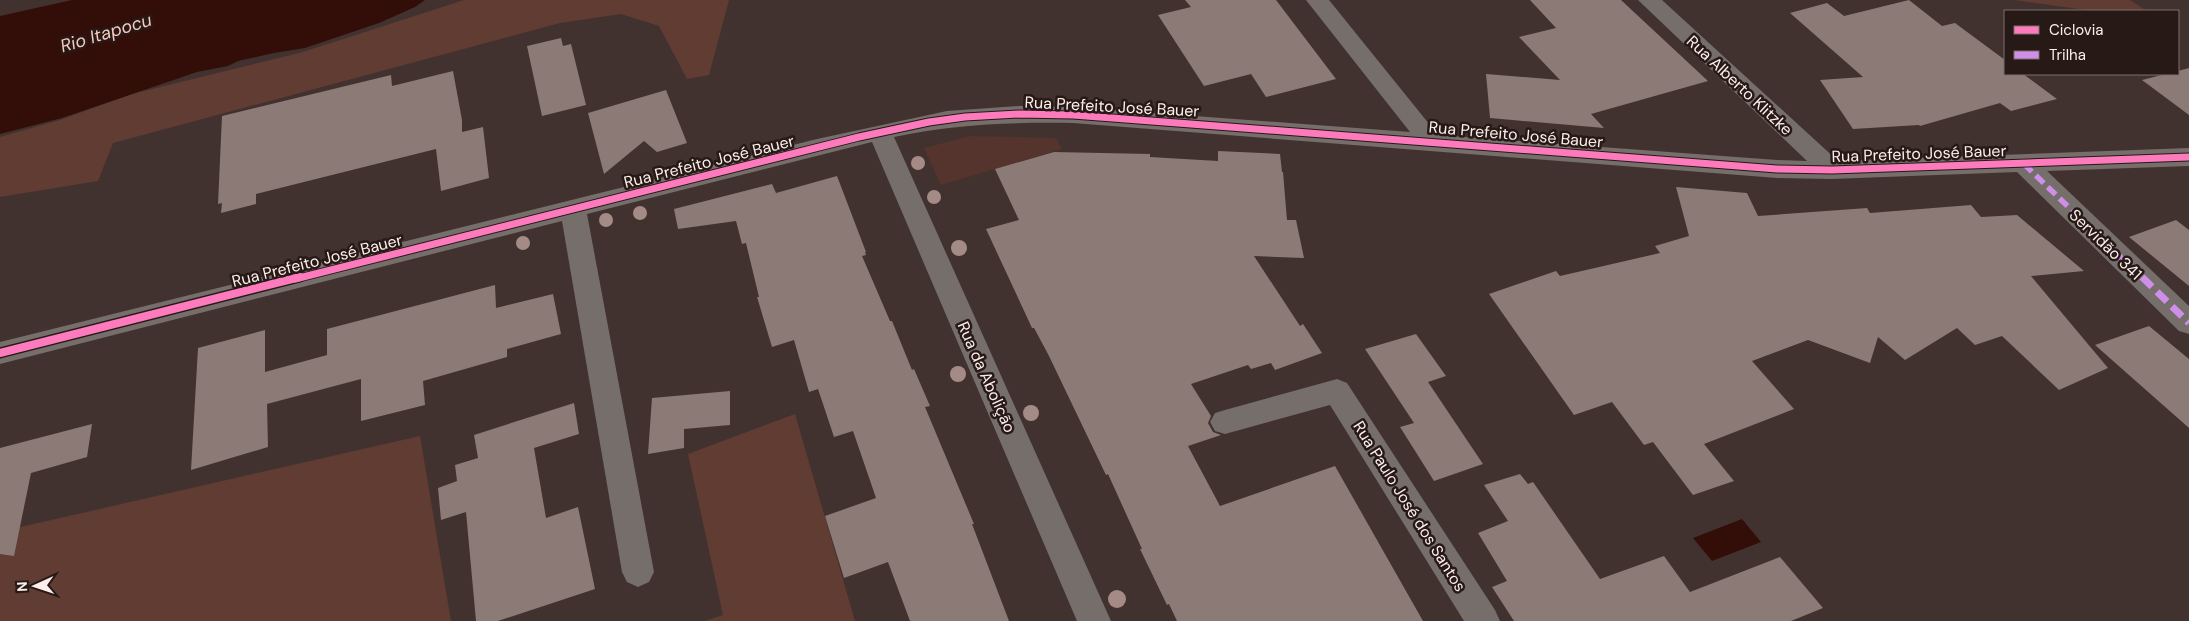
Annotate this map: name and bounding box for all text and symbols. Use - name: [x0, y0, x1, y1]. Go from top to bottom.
- water label: Rio Itapocu: [57, 8, 155, 58]
- legend: [2004, 10, 2179, 75]
- text: Ciclovia: [2049, 20, 2103, 40]
- street label: Rua Alberto Klitzke: [1682, 31, 1797, 140]
- text: Trilha: [2049, 45, 2086, 65]
- street label: Rua Prefeito José Bauer: [1024, 91, 1200, 122]
- street label: Rua Prefeito José Bauer: [1428, 116, 1604, 153]
- street label: Rua Prefeito José Bauer: [622, 130, 797, 193]
- street label: Rua Prefeito José Bauer: [1831, 140, 2007, 167]
- street label: Servidão 341: [2065, 204, 2146, 284]
- street label: Rua Prefeito José Bauer: [230, 229, 405, 292]
- street label: Rua da Abolição: [953, 318, 1020, 436]
- street label: Rua Paulo José dos Santos: [1348, 417, 1471, 595]
- north arrow: [10, 561, 60, 611]
- text: N: [13, 581, 31, 592]

